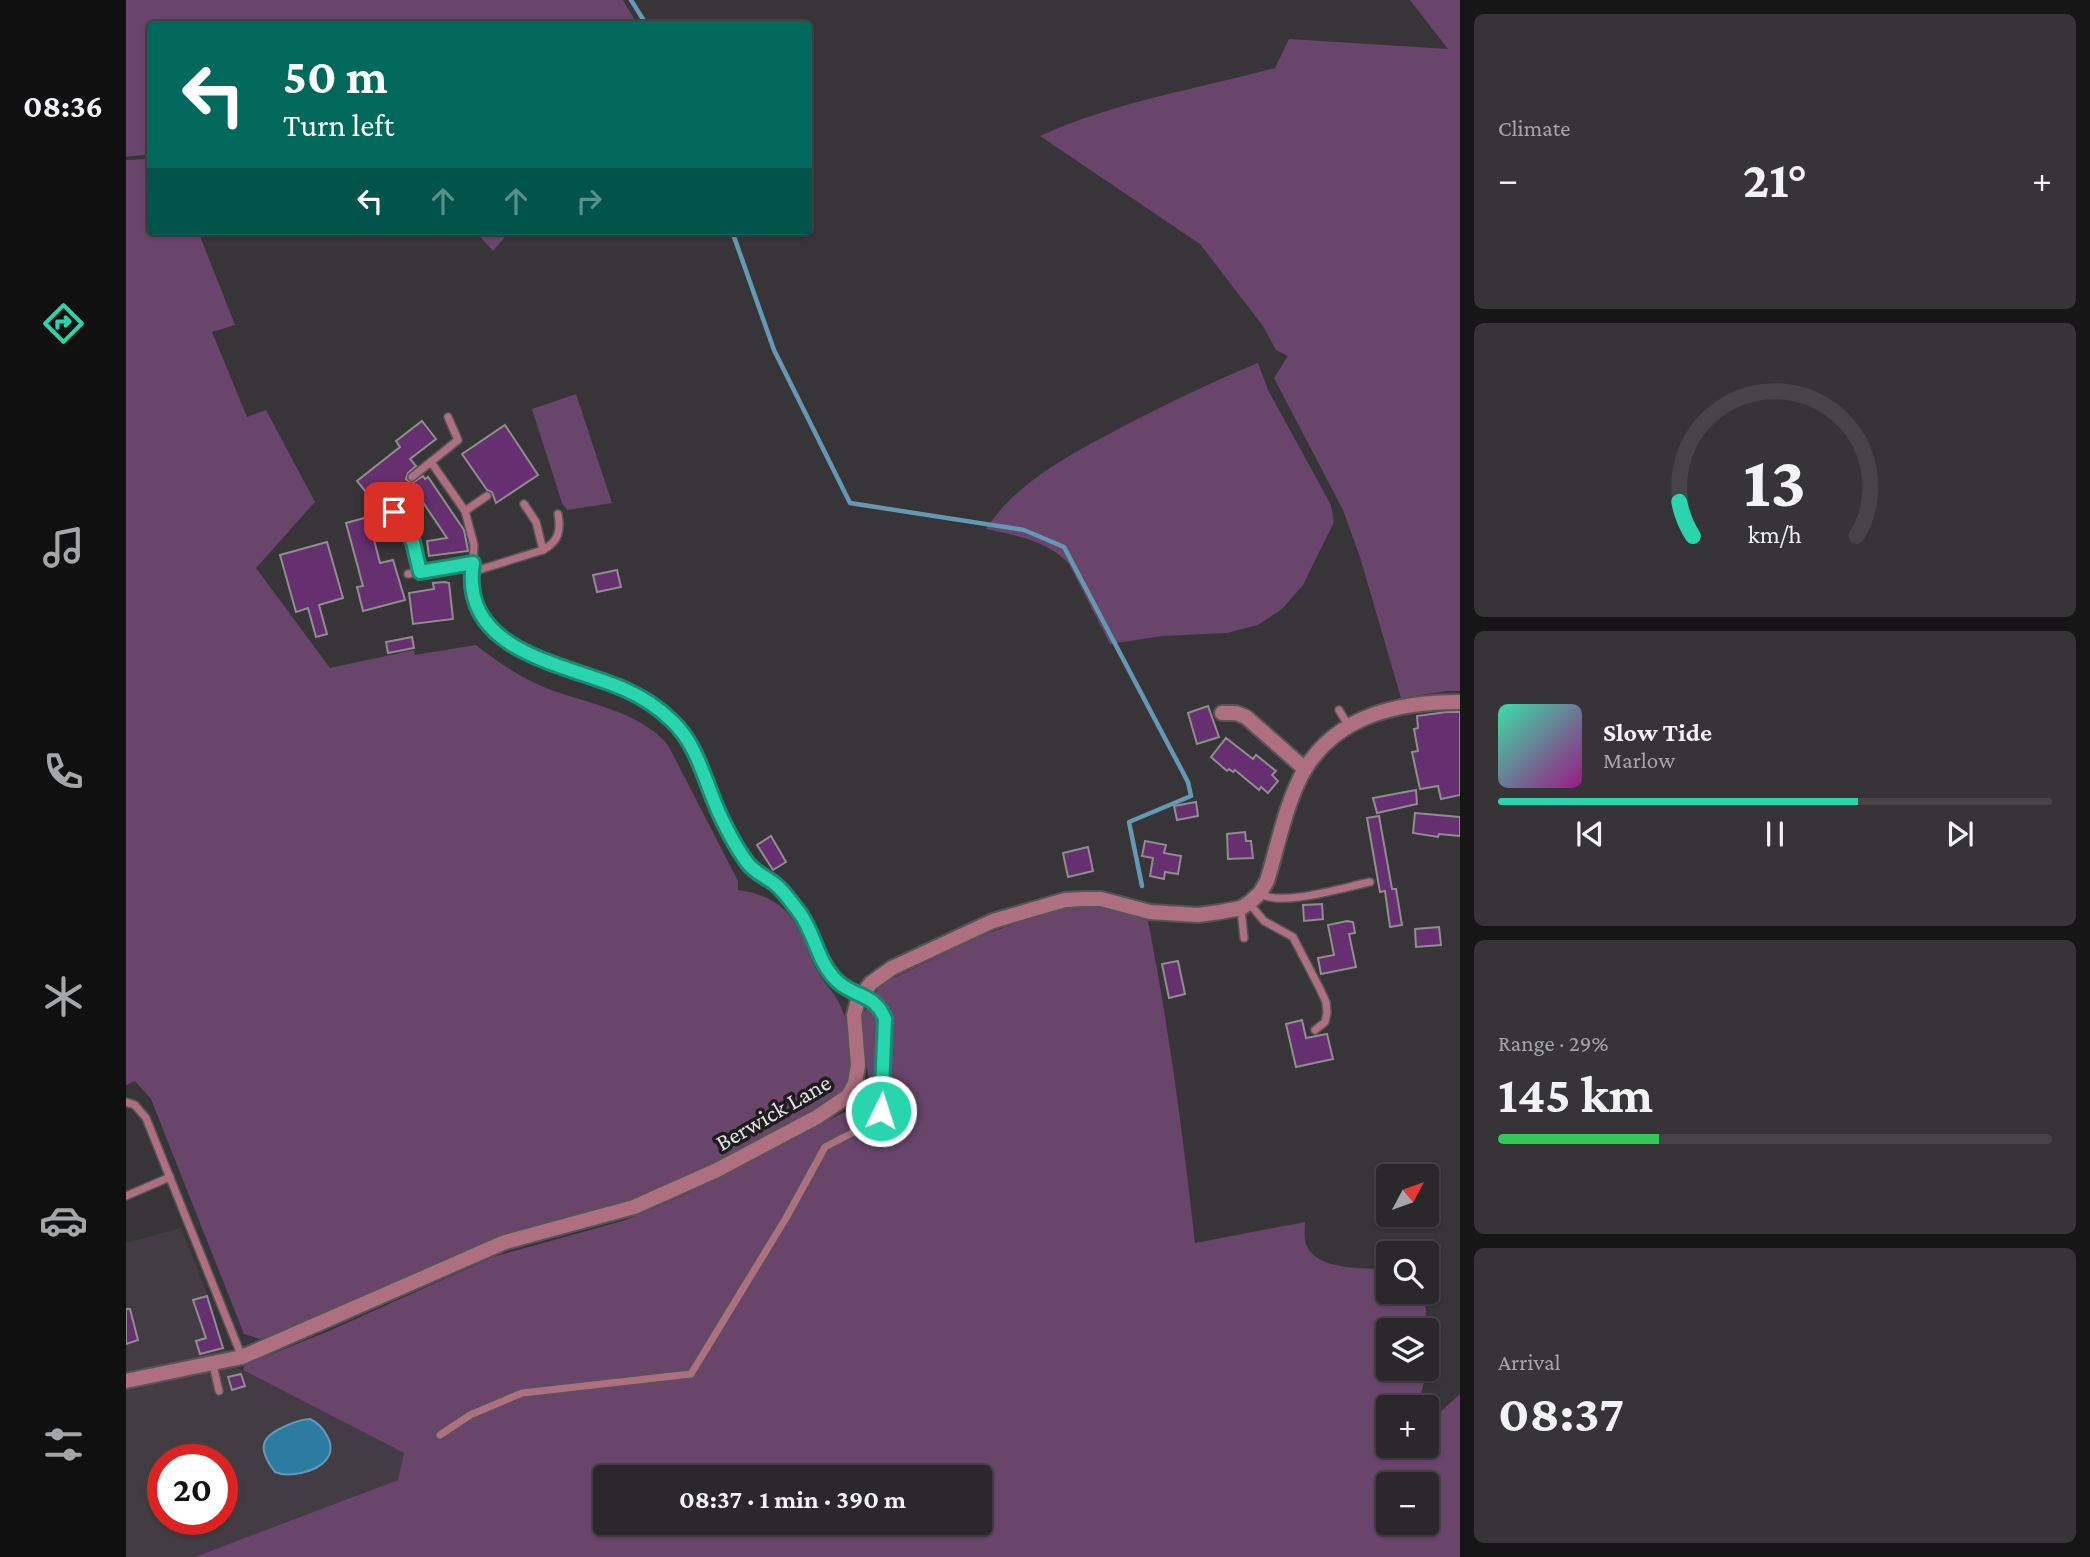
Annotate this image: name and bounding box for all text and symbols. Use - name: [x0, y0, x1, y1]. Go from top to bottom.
- icon: left: [168, 49, 259, 140]
- text: 50 m: [283, 49, 388, 104]
- text: 08:36: [23, 88, 103, 124]
- text: Turn left: [283, 107, 394, 143]
- text: Climate: [1498, 115, 1570, 141]
- text: 21°: [1743, 150, 1807, 208]
- text: −: [1498, 158, 1518, 200]
- text: +: [2032, 158, 2052, 200]
- icon: left: [351, 182, 389, 220]
- icon: ahead: [424, 182, 462, 220]
- icon: ahead: [497, 182, 535, 220]
- icon: right: [570, 182, 608, 220]
- icon: directions: [39, 299, 88, 348]
- text: 13: [1744, 441, 1806, 522]
- pin: [364, 482, 424, 542]
- icon: arrive: [375, 493, 413, 531]
- text: km/h: [1748, 521, 1802, 548]
- icon: music: [39, 523, 88, 572]
- text: Slow Tide: [1603, 718, 1712, 747]
- icon: phone: [39, 747, 88, 796]
- text: Marlow: [1603, 747, 1675, 773]
- icon: previous: [1571, 815, 1609, 853]
- icon: pause: [1756, 815, 1794, 853]
- icon: next: [1941, 815, 1979, 853]
- icon: climate: [39, 972, 88, 1021]
- text: Range · 29%: [1498, 1030, 1608, 1056]
- text: 145 km: [1498, 1065, 1653, 1123]
- street label: Berwick Lane: [711, 1068, 835, 1156]
- position arrow: [844, 1074, 918, 1148]
- north arrow: [1376, 1164, 1438, 1227]
- map controls: [1376, 1164, 1439, 1535]
- icon: car: [39, 1196, 88, 1245]
- button: search: [1376, 1241, 1439, 1304]
- button: layers: [1376, 1318, 1439, 1381]
- text: Arrival: [1498, 1349, 1561, 1375]
- text: 08:37: [1498, 1384, 1624, 1442]
- button: +: [1376, 1395, 1439, 1458]
- icon: filters: [39, 1420, 88, 1469]
- speed limit sign: 20: [147, 1444, 238, 1535]
- button: −: [1376, 1472, 1439, 1535]
- text: 08:37 · 1 min · 390 m: [679, 1485, 906, 1514]

